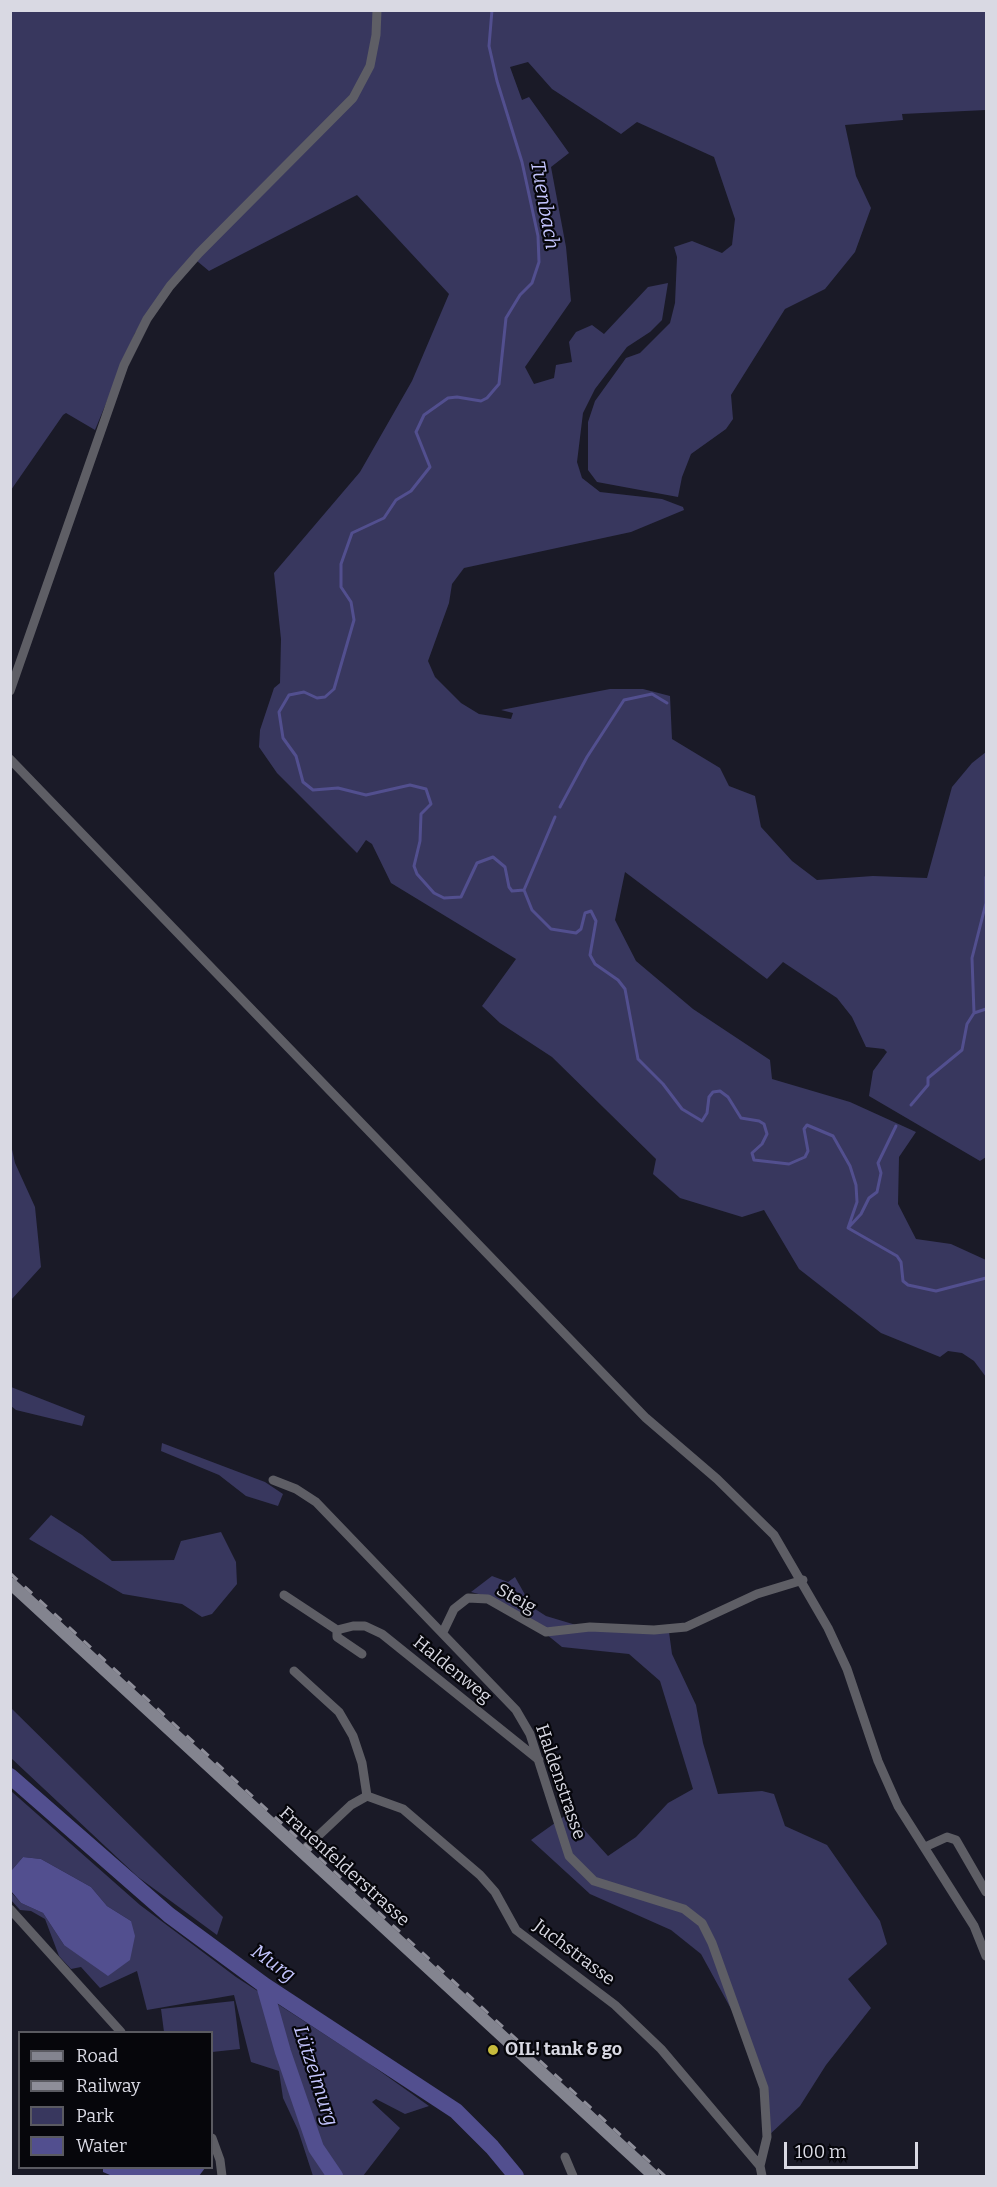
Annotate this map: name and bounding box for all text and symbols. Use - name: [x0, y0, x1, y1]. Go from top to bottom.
- water label: Tuenbach: [524, 159, 564, 251]
- street label: Steig: [492, 1579, 540, 1619]
- street label: Haldenweg: [408, 1632, 496, 1708]
- street label: Haldenstrasse: [530, 1722, 590, 1842]
- street label: Frauenfelderstrasse: [274, 1803, 414, 1931]
- street label: Juchstrasse: [529, 1915, 619, 1991]
- water label: Murg: [246, 1940, 300, 1988]
- water label: Lützelmurg: [288, 2023, 342, 2129]
- legend: [18, 2031, 213, 2169]
- place label: OIL! tank & go: [505, 2039, 622, 2061]
- marker: OIL! tank & go: [486, 2043, 500, 2057]
- text: Road: [76, 2045, 118, 2067]
- text: Railway: [76, 2075, 140, 2097]
- text: Park: [76, 2105, 114, 2127]
- scale bar: [787, 2130, 920, 2168]
- text: Water: [76, 2135, 127, 2157]
- text: 100 m: [795, 2141, 846, 2163]

